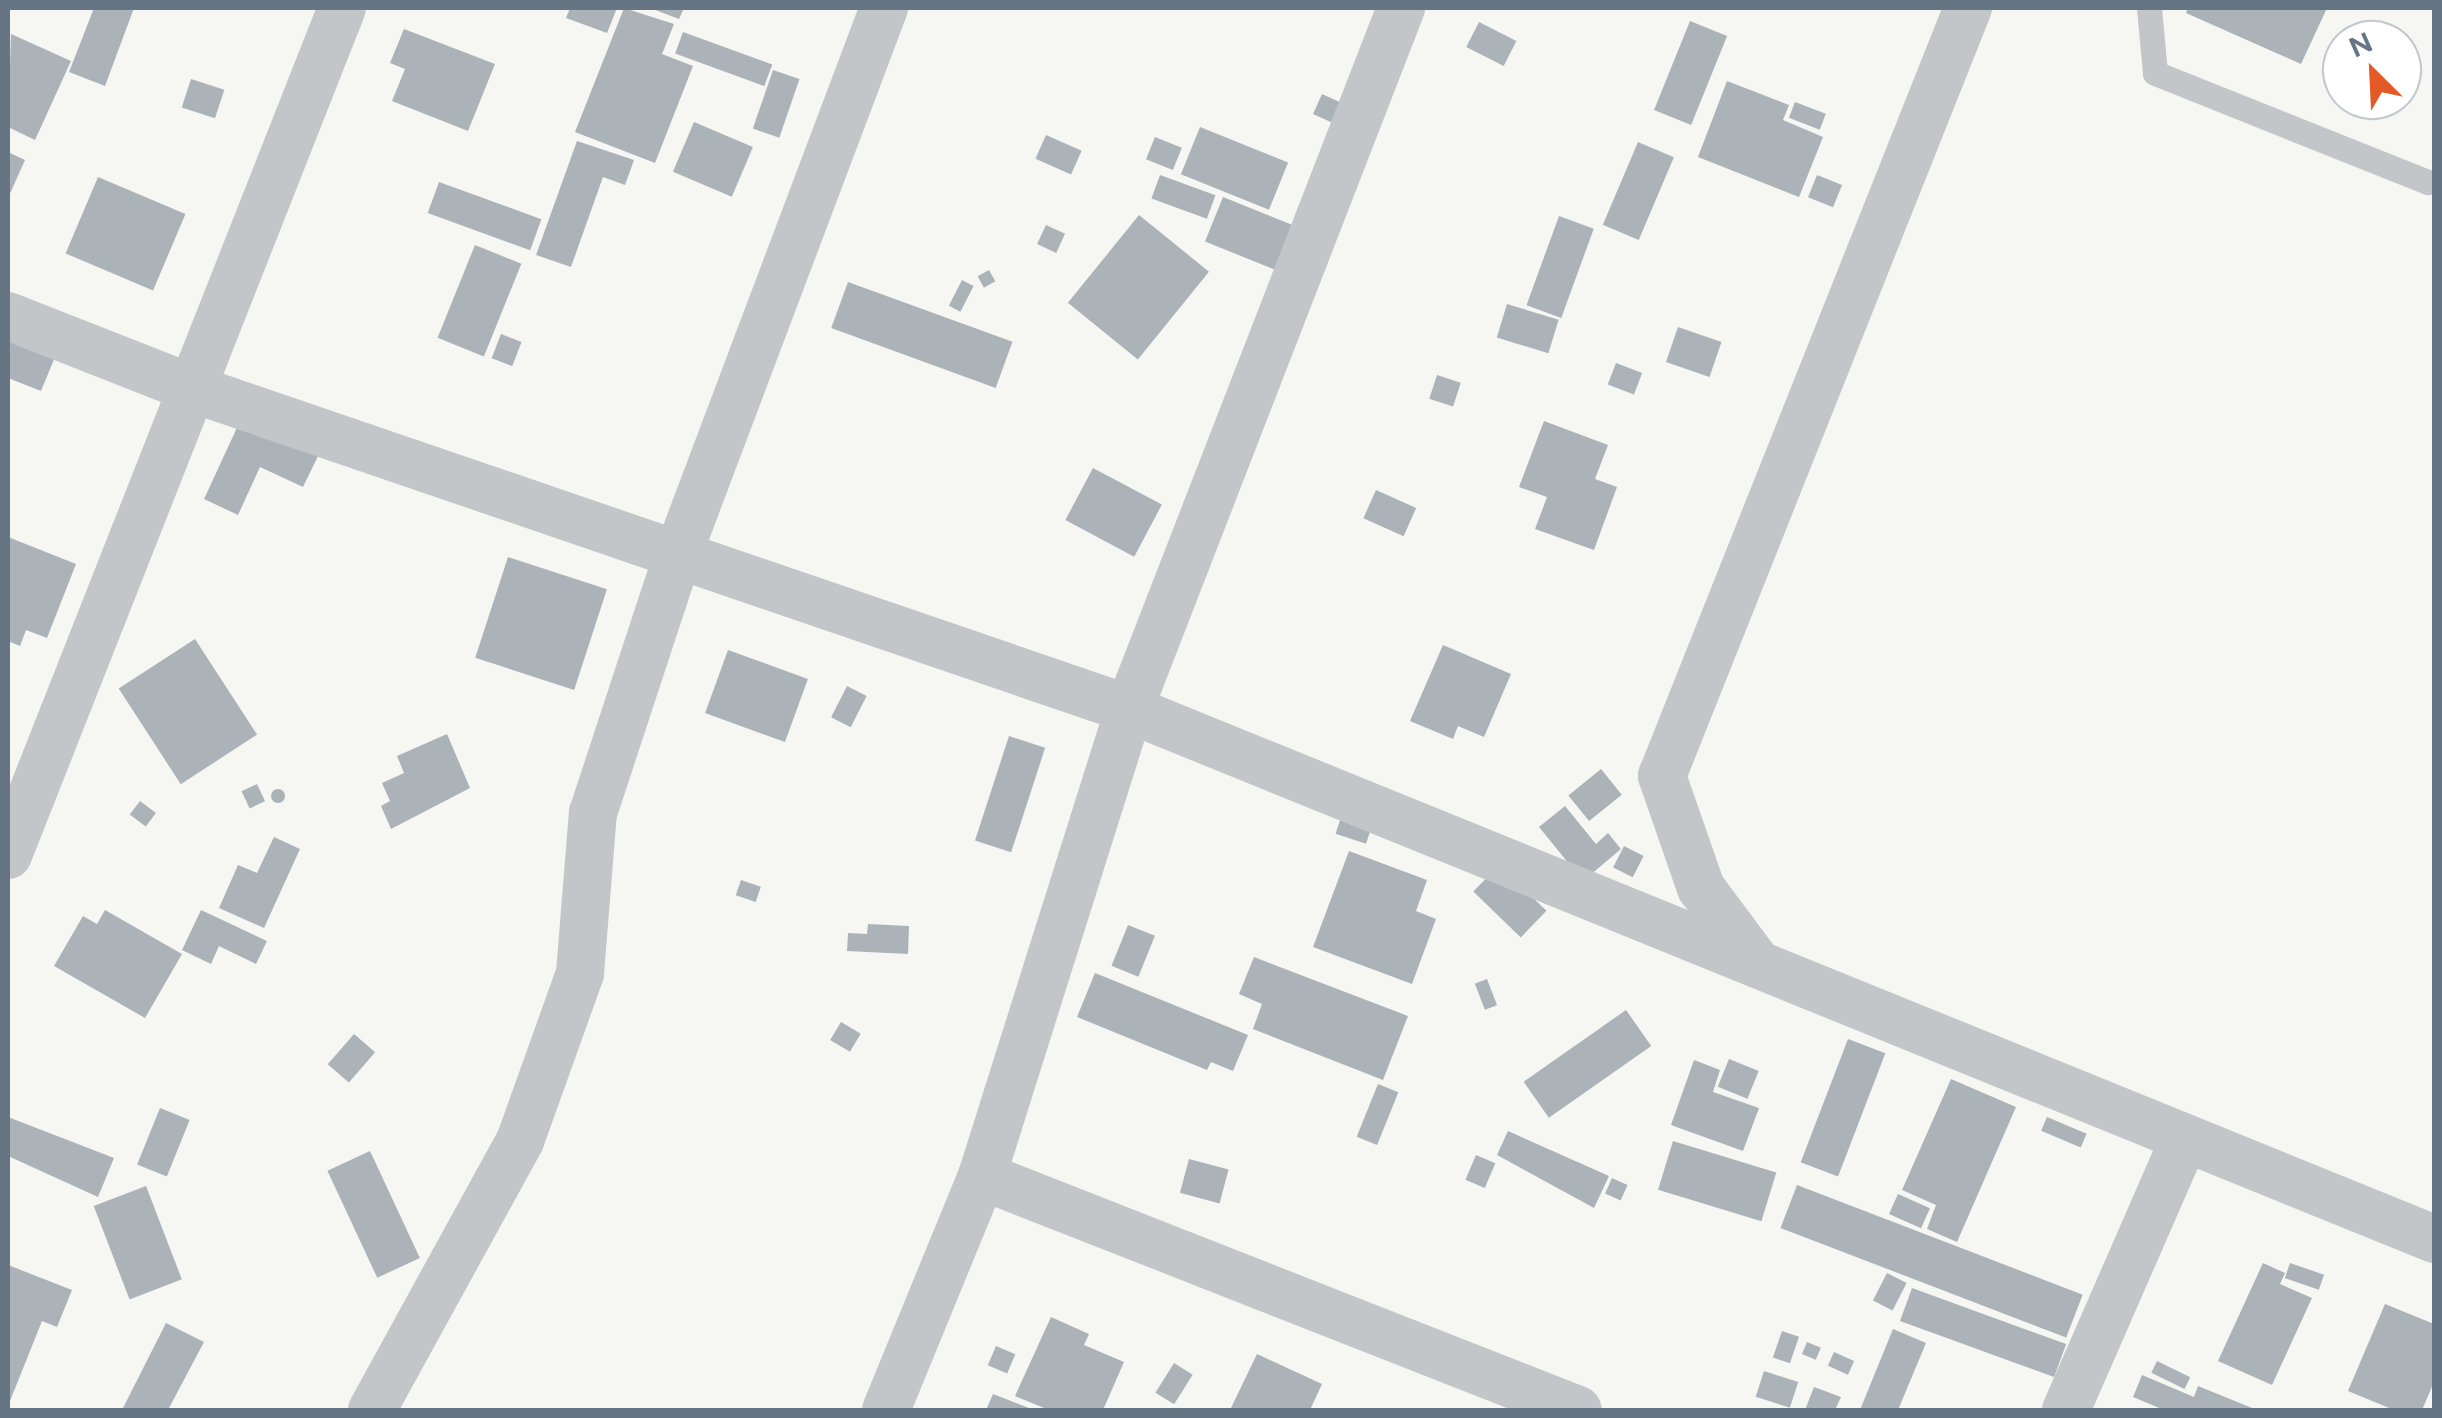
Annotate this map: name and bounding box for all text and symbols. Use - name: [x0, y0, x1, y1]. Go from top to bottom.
- north arrow: [2322, 20, 2422, 120]
- text: N: [2344, 24, 2377, 64]

